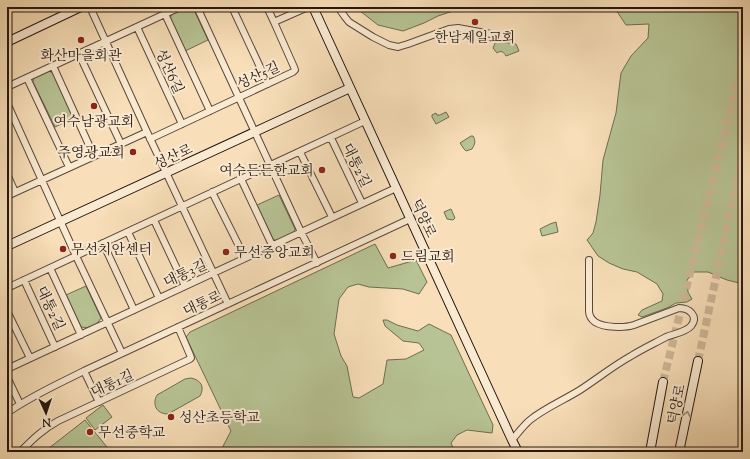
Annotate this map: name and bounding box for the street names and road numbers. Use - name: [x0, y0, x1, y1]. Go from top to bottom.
- street label: 성산6길: [149, 46, 187, 98]
- street label: 성산5길: [234, 58, 284, 95]
- street label: 성산로: [151, 140, 197, 175]
- street label: 대통2길: [336, 140, 375, 191]
- street label: 덕양로: [405, 196, 440, 242]
- street label: 대통3길: [161, 256, 211, 294]
- street label: 대통2길: [30, 283, 68, 334]
- street label: 대통로: [180, 287, 226, 322]
- street label: 대통1길: [88, 366, 138, 403]
- street label: 덕양로: [664, 382, 692, 426]

